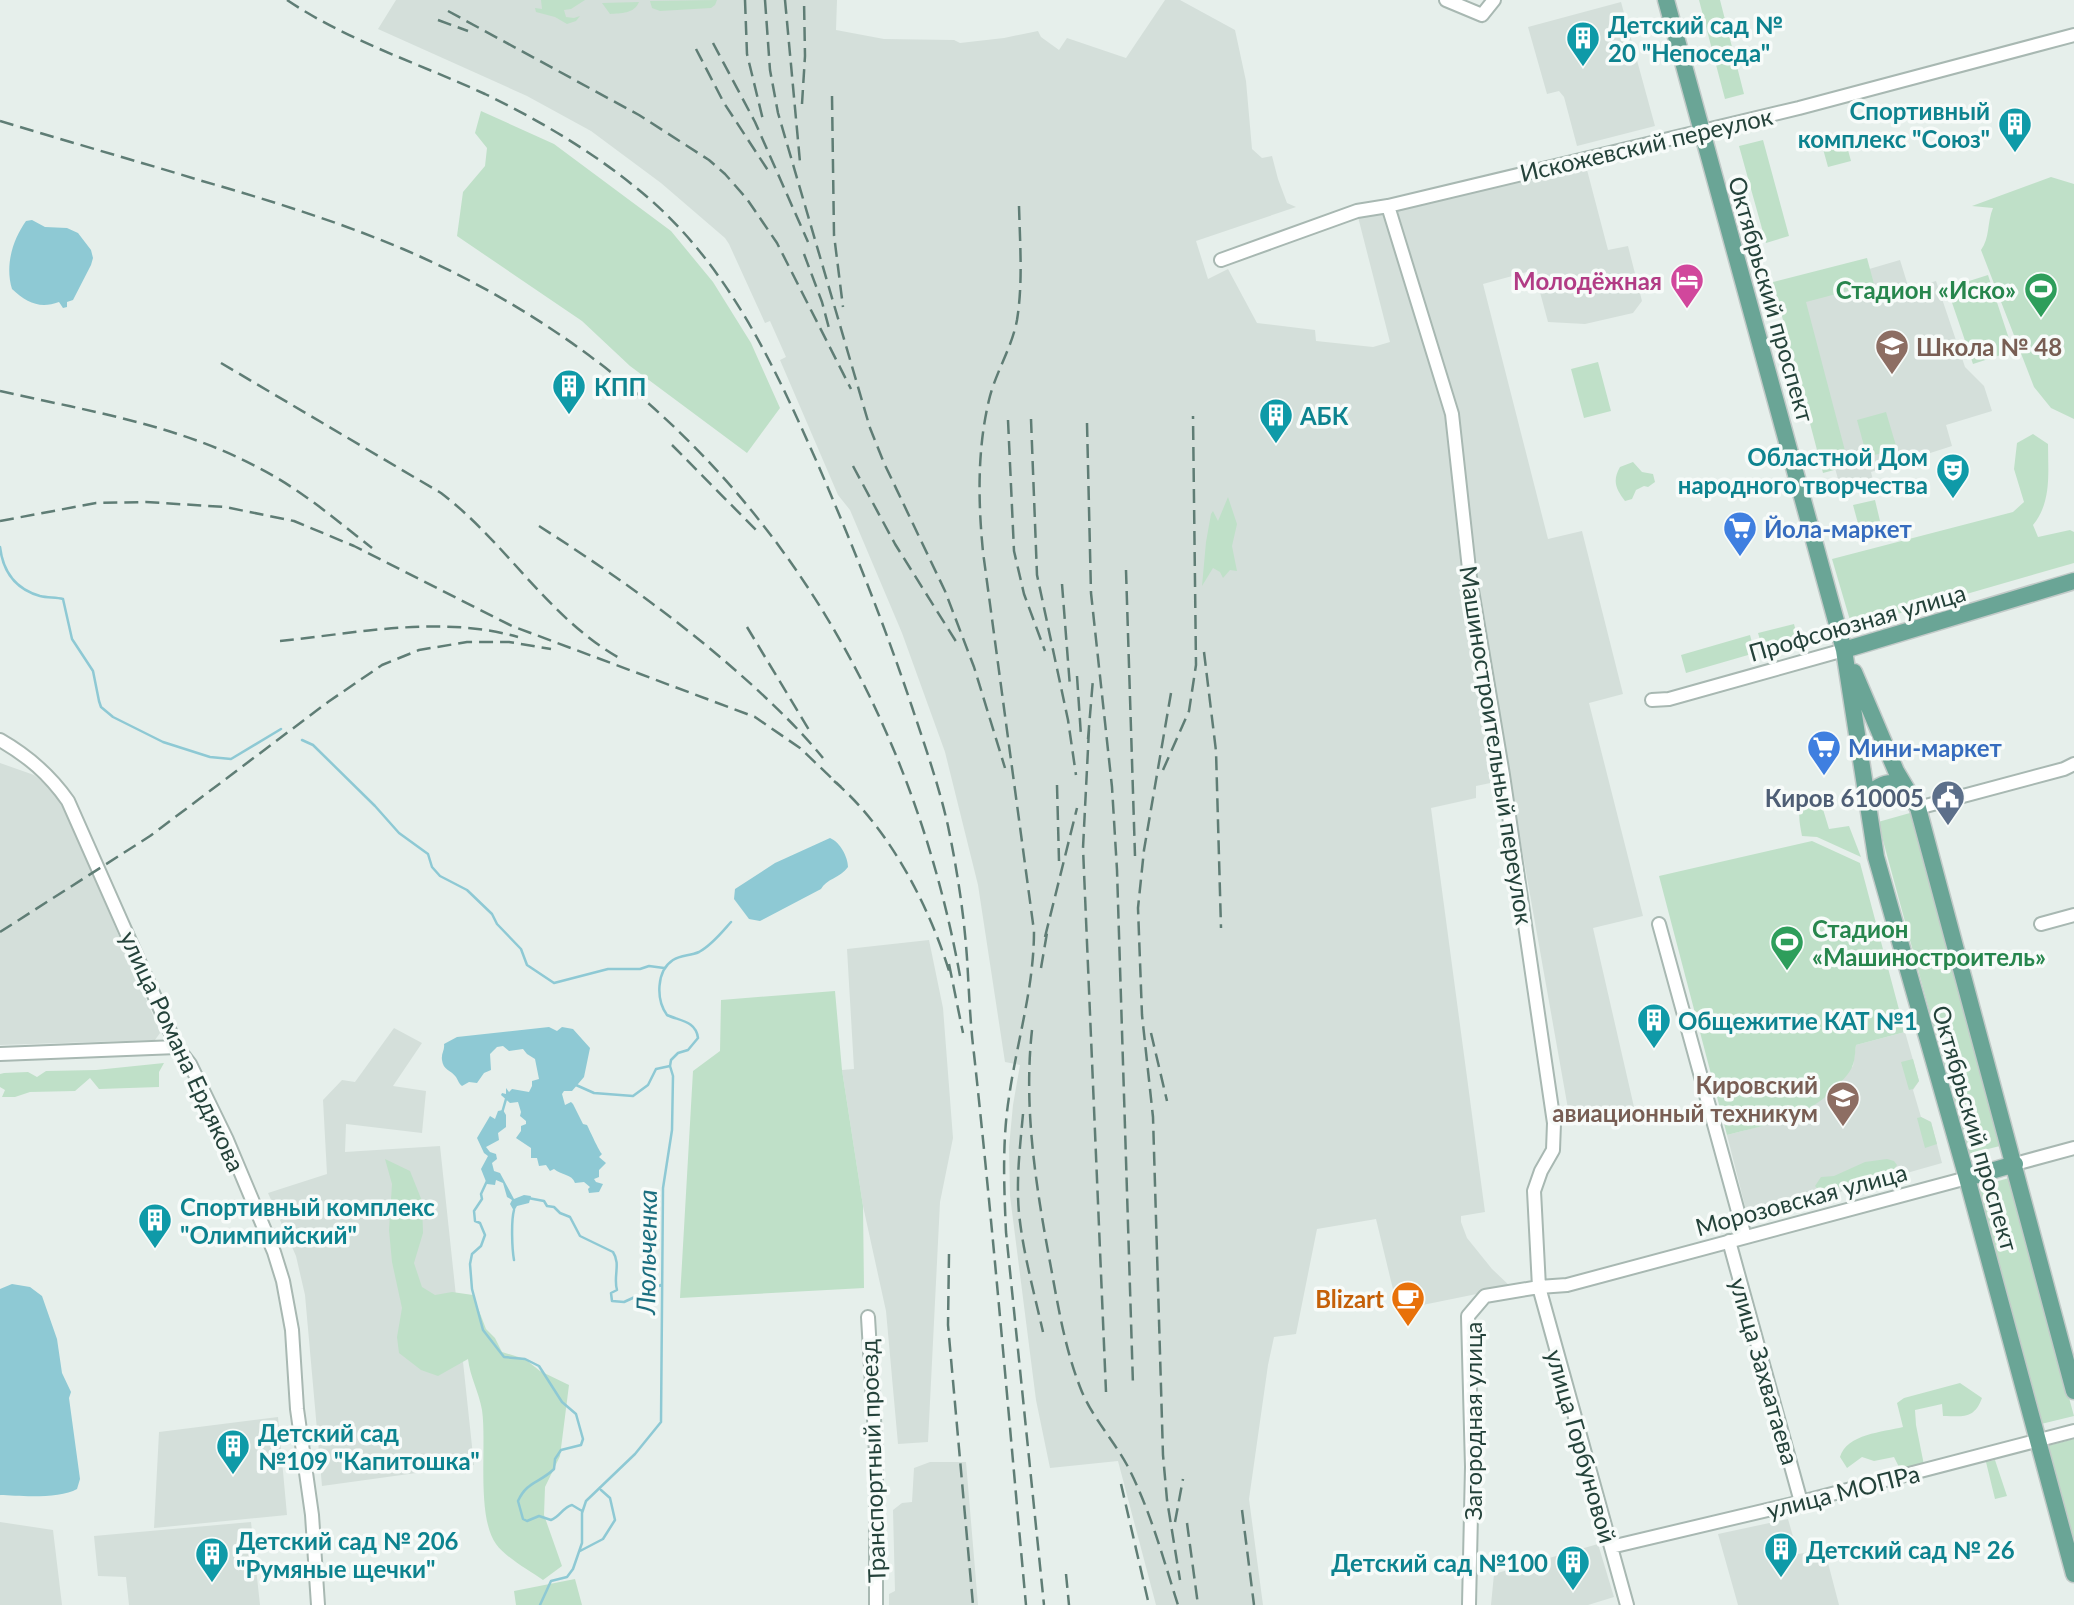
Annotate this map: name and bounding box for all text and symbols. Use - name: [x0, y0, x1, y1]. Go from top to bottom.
- place label: Детский сад № 20 "Непоседа": [1608, 10, 1783, 67]
- building icon: Детский сад № 20 "Непоседа": [1564, 19, 1602, 68]
- place label: Спортивный комплекс "Союз": [1798, 96, 1990, 153]
- street label: Искожевский переулок: [1517, 101, 1776, 187]
- building icon: Спортивный комплекс "Союз": [1996, 105, 2034, 154]
- street label: Октябрьский проспект: [1723, 173, 1821, 425]
- hotel icon: Молодёжная: [1668, 261, 1706, 310]
- place label: Молодёжная: [1513, 266, 1662, 295]
- sports icon: Стадион «Иско»: [2022, 270, 2060, 319]
- place label: Стадион «Иско»: [1836, 275, 2016, 304]
- school or university icon: Школа № 48: [1873, 327, 1911, 376]
- place label: Школа № 48: [1916, 332, 2062, 361]
- building icon: КПП: [550, 367, 588, 416]
- place label: КПП: [594, 372, 647, 401]
- building icon: АБК: [1257, 396, 1295, 445]
- place label: АБК: [1299, 401, 1349, 430]
- place label: Областной Дом народного творчества: [1678, 442, 1928, 499]
- theatre icon: Областной Дом народного творчества: [1934, 451, 1972, 500]
- supermarket icon: Йола-маркет: [1721, 509, 1759, 558]
- place label: Йола-маркет: [1764, 514, 1912, 543]
- street label: Машиностроительный переулок: [1454, 563, 1540, 927]
- street label: Профсоюзная улица: [1745, 577, 1969, 667]
- supermarket icon: Мини-маркет: [1805, 728, 1843, 777]
- place label: Мини-маркет: [1848, 733, 2002, 762]
- public building icon: Киров 610005: [1929, 778, 1967, 827]
- place label: Киров 610005: [1765, 783, 1924, 812]
- place label: Стадион «Машиностроитель»: [1812, 914, 2046, 971]
- sports icon: Стадион «Машиностроитель»: [1768, 923, 1806, 972]
- street label: улица Романа Ердякова: [114, 926, 252, 1176]
- building icon: Общежитие КАТ №1: [1635, 1001, 1673, 1050]
- street label: Октябрьский проспект: [1927, 1002, 2025, 1254]
- place label: Общежитие КАТ №1: [1678, 1006, 1918, 1035]
- place label: Кировский авиационный техникум: [1552, 1070, 1818, 1127]
- school or university icon: Кировский авиационный техникум: [1824, 1079, 1862, 1128]
- street label: Морозовская улица: [1692, 1157, 1910, 1241]
- water label: Люльченка: [629, 1189, 663, 1316]
- place label: Спортивный комплекс "Олимпийский": [180, 1192, 435, 1249]
- building icon: Спортивный комплекс "Олимпийский": [136, 1201, 174, 1250]
- street label: улица Захватаева: [1724, 1274, 1806, 1468]
- cafe icon: Blizart: [1389, 1279, 1427, 1328]
- place label: Blizart: [1315, 1284, 1384, 1313]
- street label: Загородная улица: [1458, 1322, 1487, 1520]
- street label: Транспортный проезд: [853, 1339, 891, 1583]
- street label: улица Горбуновой: [1541, 1346, 1623, 1546]
- place label: Детский сад №109 "Капитошка": [258, 1418, 480, 1475]
- building icon: Детский сад №109 "Капитошка": [214, 1427, 252, 1476]
- street label: улица МОПРа: [1763, 1458, 1923, 1524]
- place label: Детский сад № 206 "Румяные щечки": [236, 1526, 459, 1583]
- building icon: Детский сад № 26: [1762, 1530, 1800, 1579]
- building icon: Детский сад № 206 "Румяные щечки": [193, 1535, 231, 1584]
- place label: Детский сад № 26: [1806, 1535, 2015, 1564]
- building icon: Детский сад №100: [1554, 1543, 1592, 1592]
- place label: Детский сад №100: [1331, 1548, 1548, 1577]

